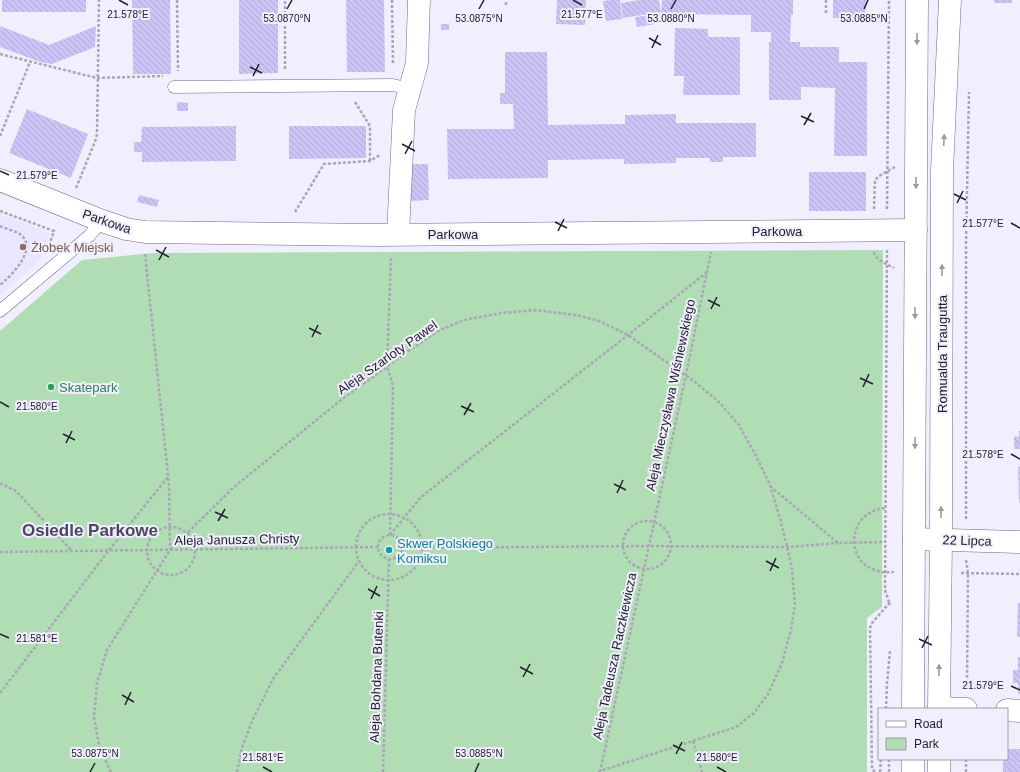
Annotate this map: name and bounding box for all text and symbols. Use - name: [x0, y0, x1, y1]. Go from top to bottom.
- text: 21.578°E: [107, 9, 149, 20]
- text: 21.577°E: [561, 9, 603, 20]
- text: 53.0870°N: [263, 13, 311, 24]
- text: 53.0875°N: [455, 13, 503, 24]
- text: 53.0880°N: [647, 13, 695, 24]
- text: 53.0885°N: [840, 13, 888, 24]
- one-way arrow: [914, 33, 920, 46]
- one-way arrow: [940, 134, 947, 146]
- text: 21.579°E: [16, 170, 58, 181]
- one-way arrow: [913, 177, 919, 190]
- street label: Parkowa: [80, 206, 134, 237]
- text: 21.577°E: [962, 218, 1004, 229]
- street label: Parkowa: [752, 224, 803, 239]
- street label: Parkowa: [428, 227, 479, 242]
- place label: Żłobek Miejski: [31, 240, 113, 255]
- marker: Żłobek Miejski: [18, 242, 28, 252]
- one-way arrow: [939, 263, 945, 276]
- street label: Romualda Traugutta: [935, 294, 950, 413]
- street label: Aleja Mieczysława Wiśniewskiego: [643, 298, 698, 492]
- one-way arrow: [912, 307, 918, 320]
- street label: Aleja Szarloty Pawel: [334, 317, 440, 398]
- place label: Skatepark: [59, 380, 118, 395]
- marker: Skatepark: [46, 382, 56, 392]
- text: 21.580°E: [16, 401, 58, 412]
- one-way arrow: [912, 437, 918, 450]
- text: 21.578°E: [962, 449, 1004, 460]
- one-way arrow: [938, 506, 945, 518]
- district label: Osiedle Parkowe: [22, 521, 158, 540]
- street label: Aleja Janusza Christy: [174, 531, 300, 548]
- street label: 22 Lipca: [942, 532, 993, 549]
- place label: Skwer Polskiego Komiksu: [397, 536, 493, 566]
- marker: Skwer Polskiego Komiksu: [384, 545, 394, 555]
- street label: Aleja Tadeusza Raczkiewicza: [589, 571, 640, 741]
- street label: Aleja Bohdana Butenki: [367, 611, 386, 743]
- text: 21.581°E: [16, 633, 58, 644]
- one-way arrow: [936, 664, 943, 676]
- text: 21.579°E: [962, 680, 1004, 691]
- legend: [878, 708, 1008, 760]
- text: Road: [914, 717, 943, 731]
- text: Park: [914, 737, 940, 751]
- text: 53.0875°N: [71, 748, 119, 759]
- text: 53.0885°N: [455, 748, 503, 759]
- text: 21.581°E: [242, 752, 284, 763]
- text: 21.580°E: [696, 752, 738, 763]

